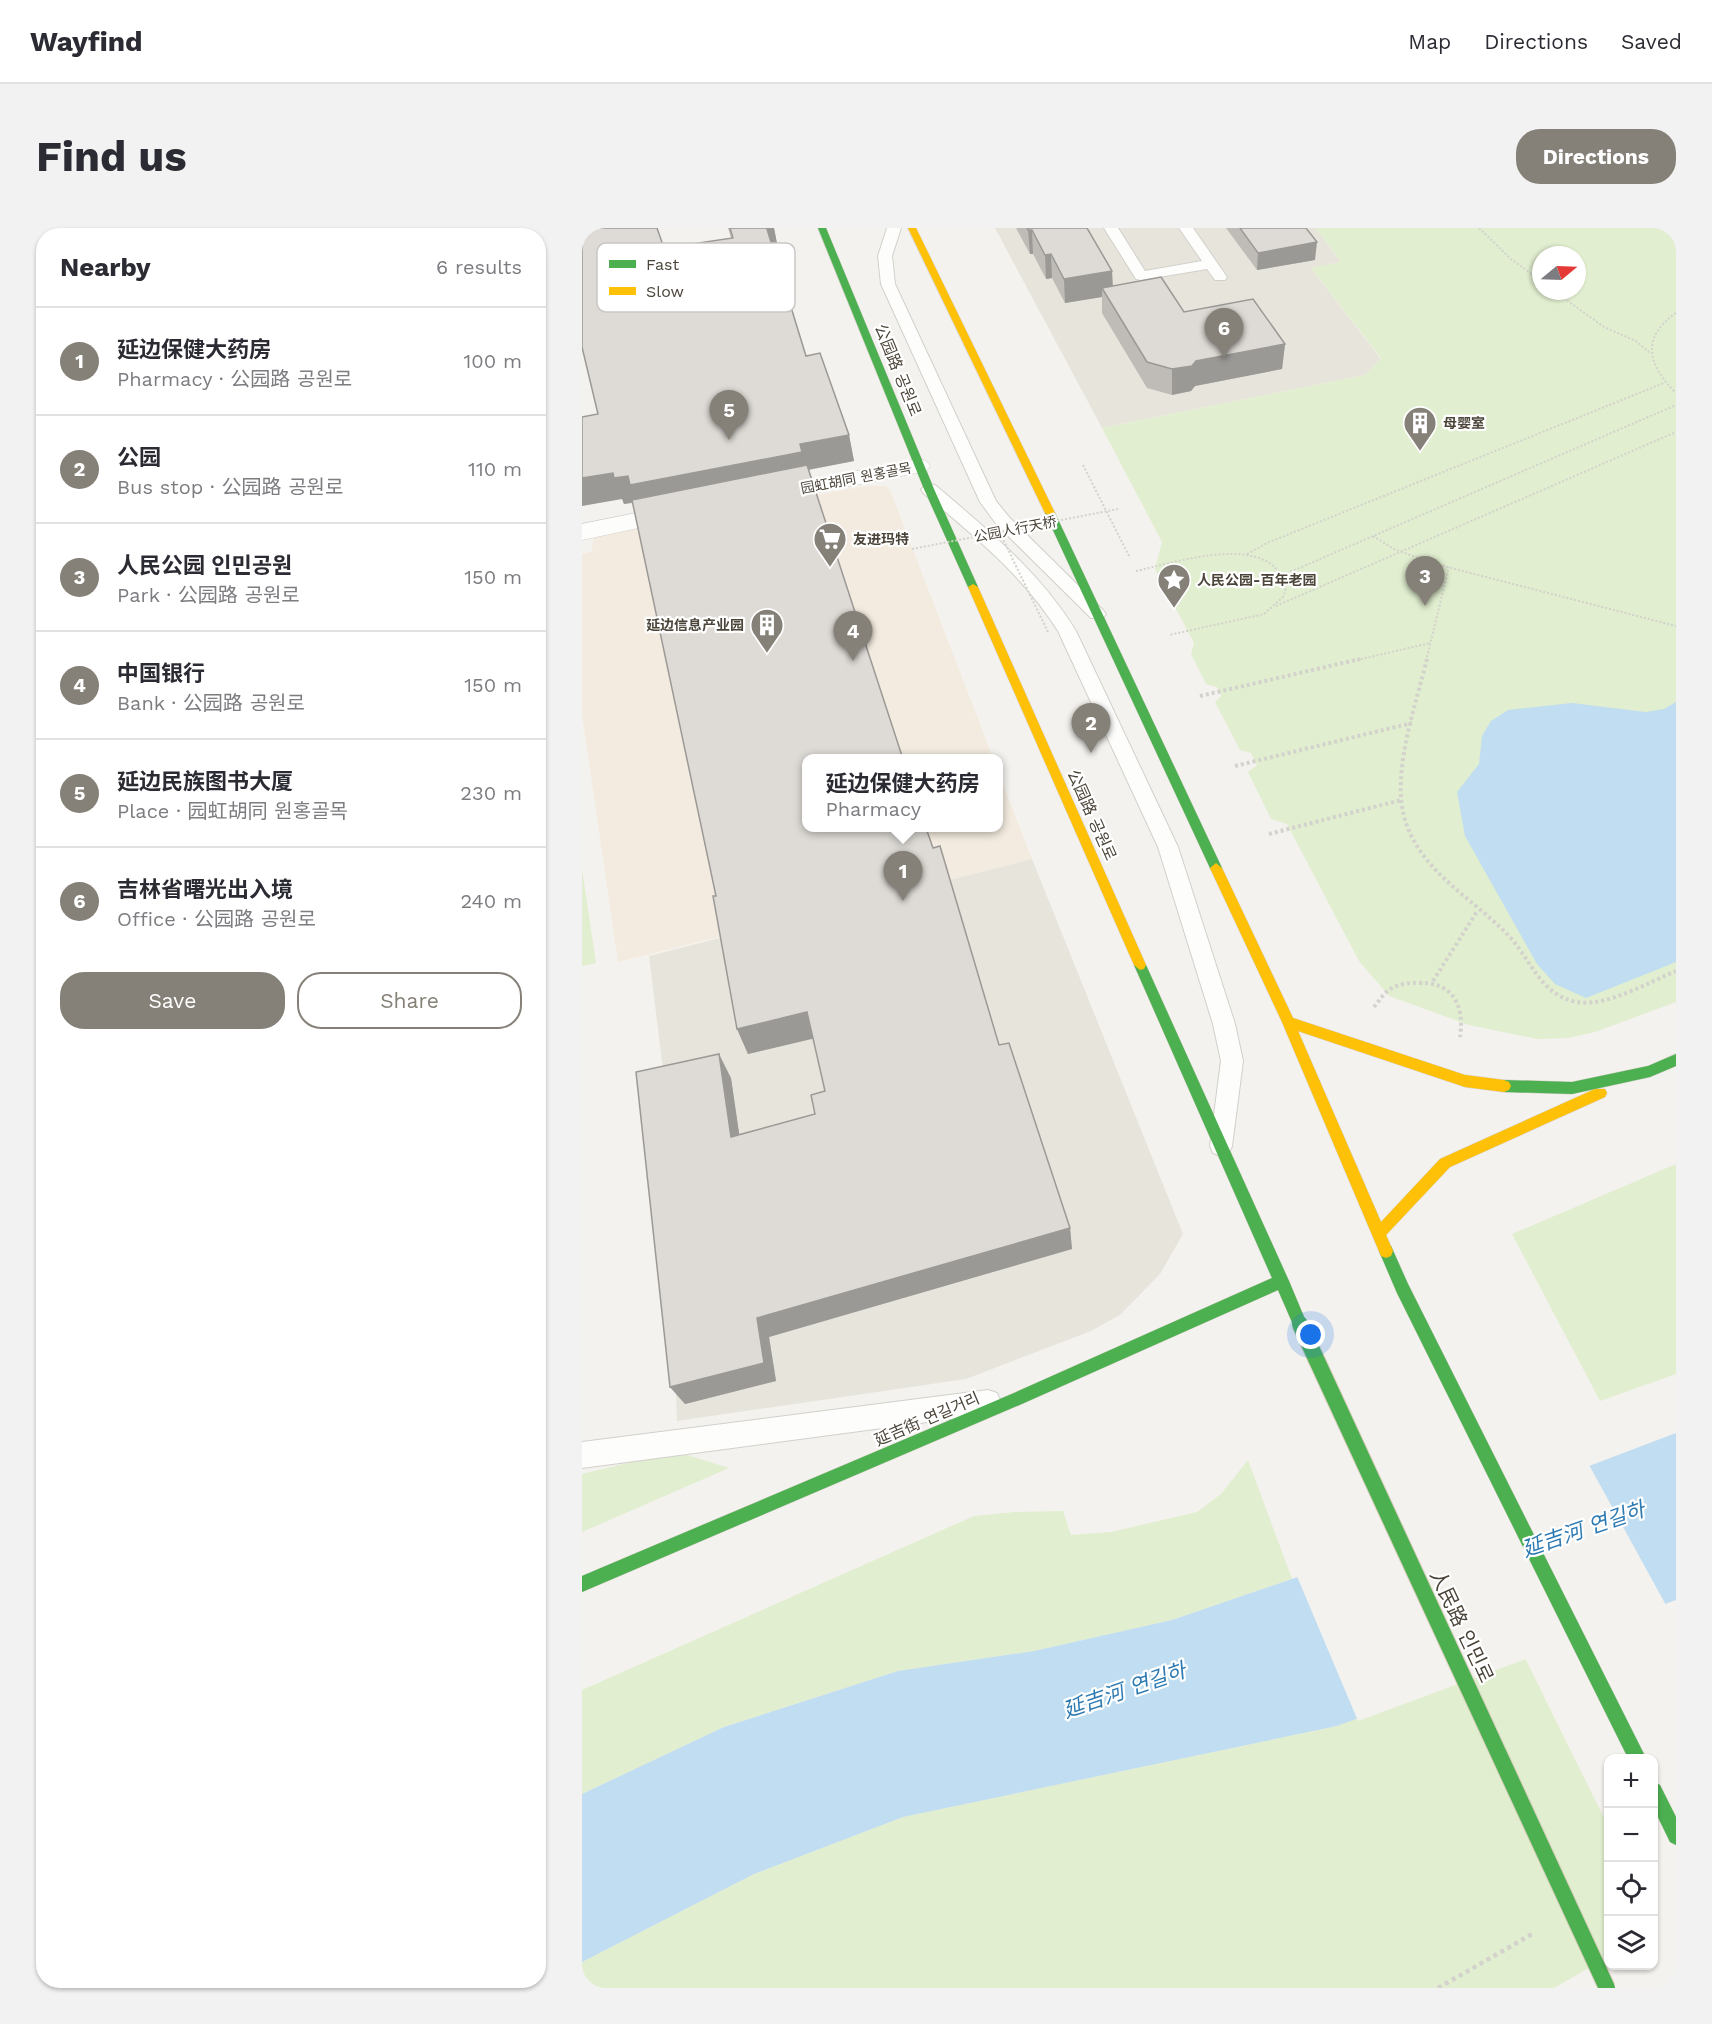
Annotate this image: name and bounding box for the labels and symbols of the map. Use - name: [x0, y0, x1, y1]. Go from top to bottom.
- legend: [597, 243, 795, 312]
- north arrow: [1532, 246, 1586, 300]
- text: Fast: [646, 255, 679, 274]
- text: Slow: [646, 282, 684, 301]
- pin: 6: [1204, 308, 1244, 358]
- street label: 公园路 공원로: [871, 321, 925, 419]
- pin: 5: [710, 390, 748, 440]
- building icon: 母婴室: [1402, 405, 1438, 452]
- place label: 母婴室: [1443, 415, 1485, 431]
- street label: 园虹胡同 원홍골목: [799, 459, 913, 497]
- street label: 公园人行天桥: [972, 513, 1058, 545]
- supermarket icon: 友进玛特: [812, 521, 848, 568]
- place label: 友进玛特: [853, 531, 909, 547]
- pin: 3: [1406, 556, 1444, 606]
- place icon: 人民公园-百年老园: [1156, 562, 1192, 609]
- place label: 人民公园-百年老园: [1197, 572, 1316, 588]
- building icon: 延边信息产业园: [749, 607, 785, 654]
- pin: 4: [834, 612, 872, 661]
- place label: 延边信息产业园: [646, 617, 744, 633]
- pin: 2: [1072, 704, 1110, 753]
- street label: 公园路 공원로: [1063, 767, 1121, 864]
- pin: 1: [884, 852, 922, 901]
- your location: [1296, 1320, 1325, 1349]
- street label: 延吉街 연길거리: [872, 1388, 982, 1450]
- water label: 延吉河 연길하: [1518, 1495, 1650, 1562]
- street label: 人民路 인민로: [1425, 1566, 1499, 1686]
- water label: 延吉河 연길하: [1059, 1656, 1191, 1723]

